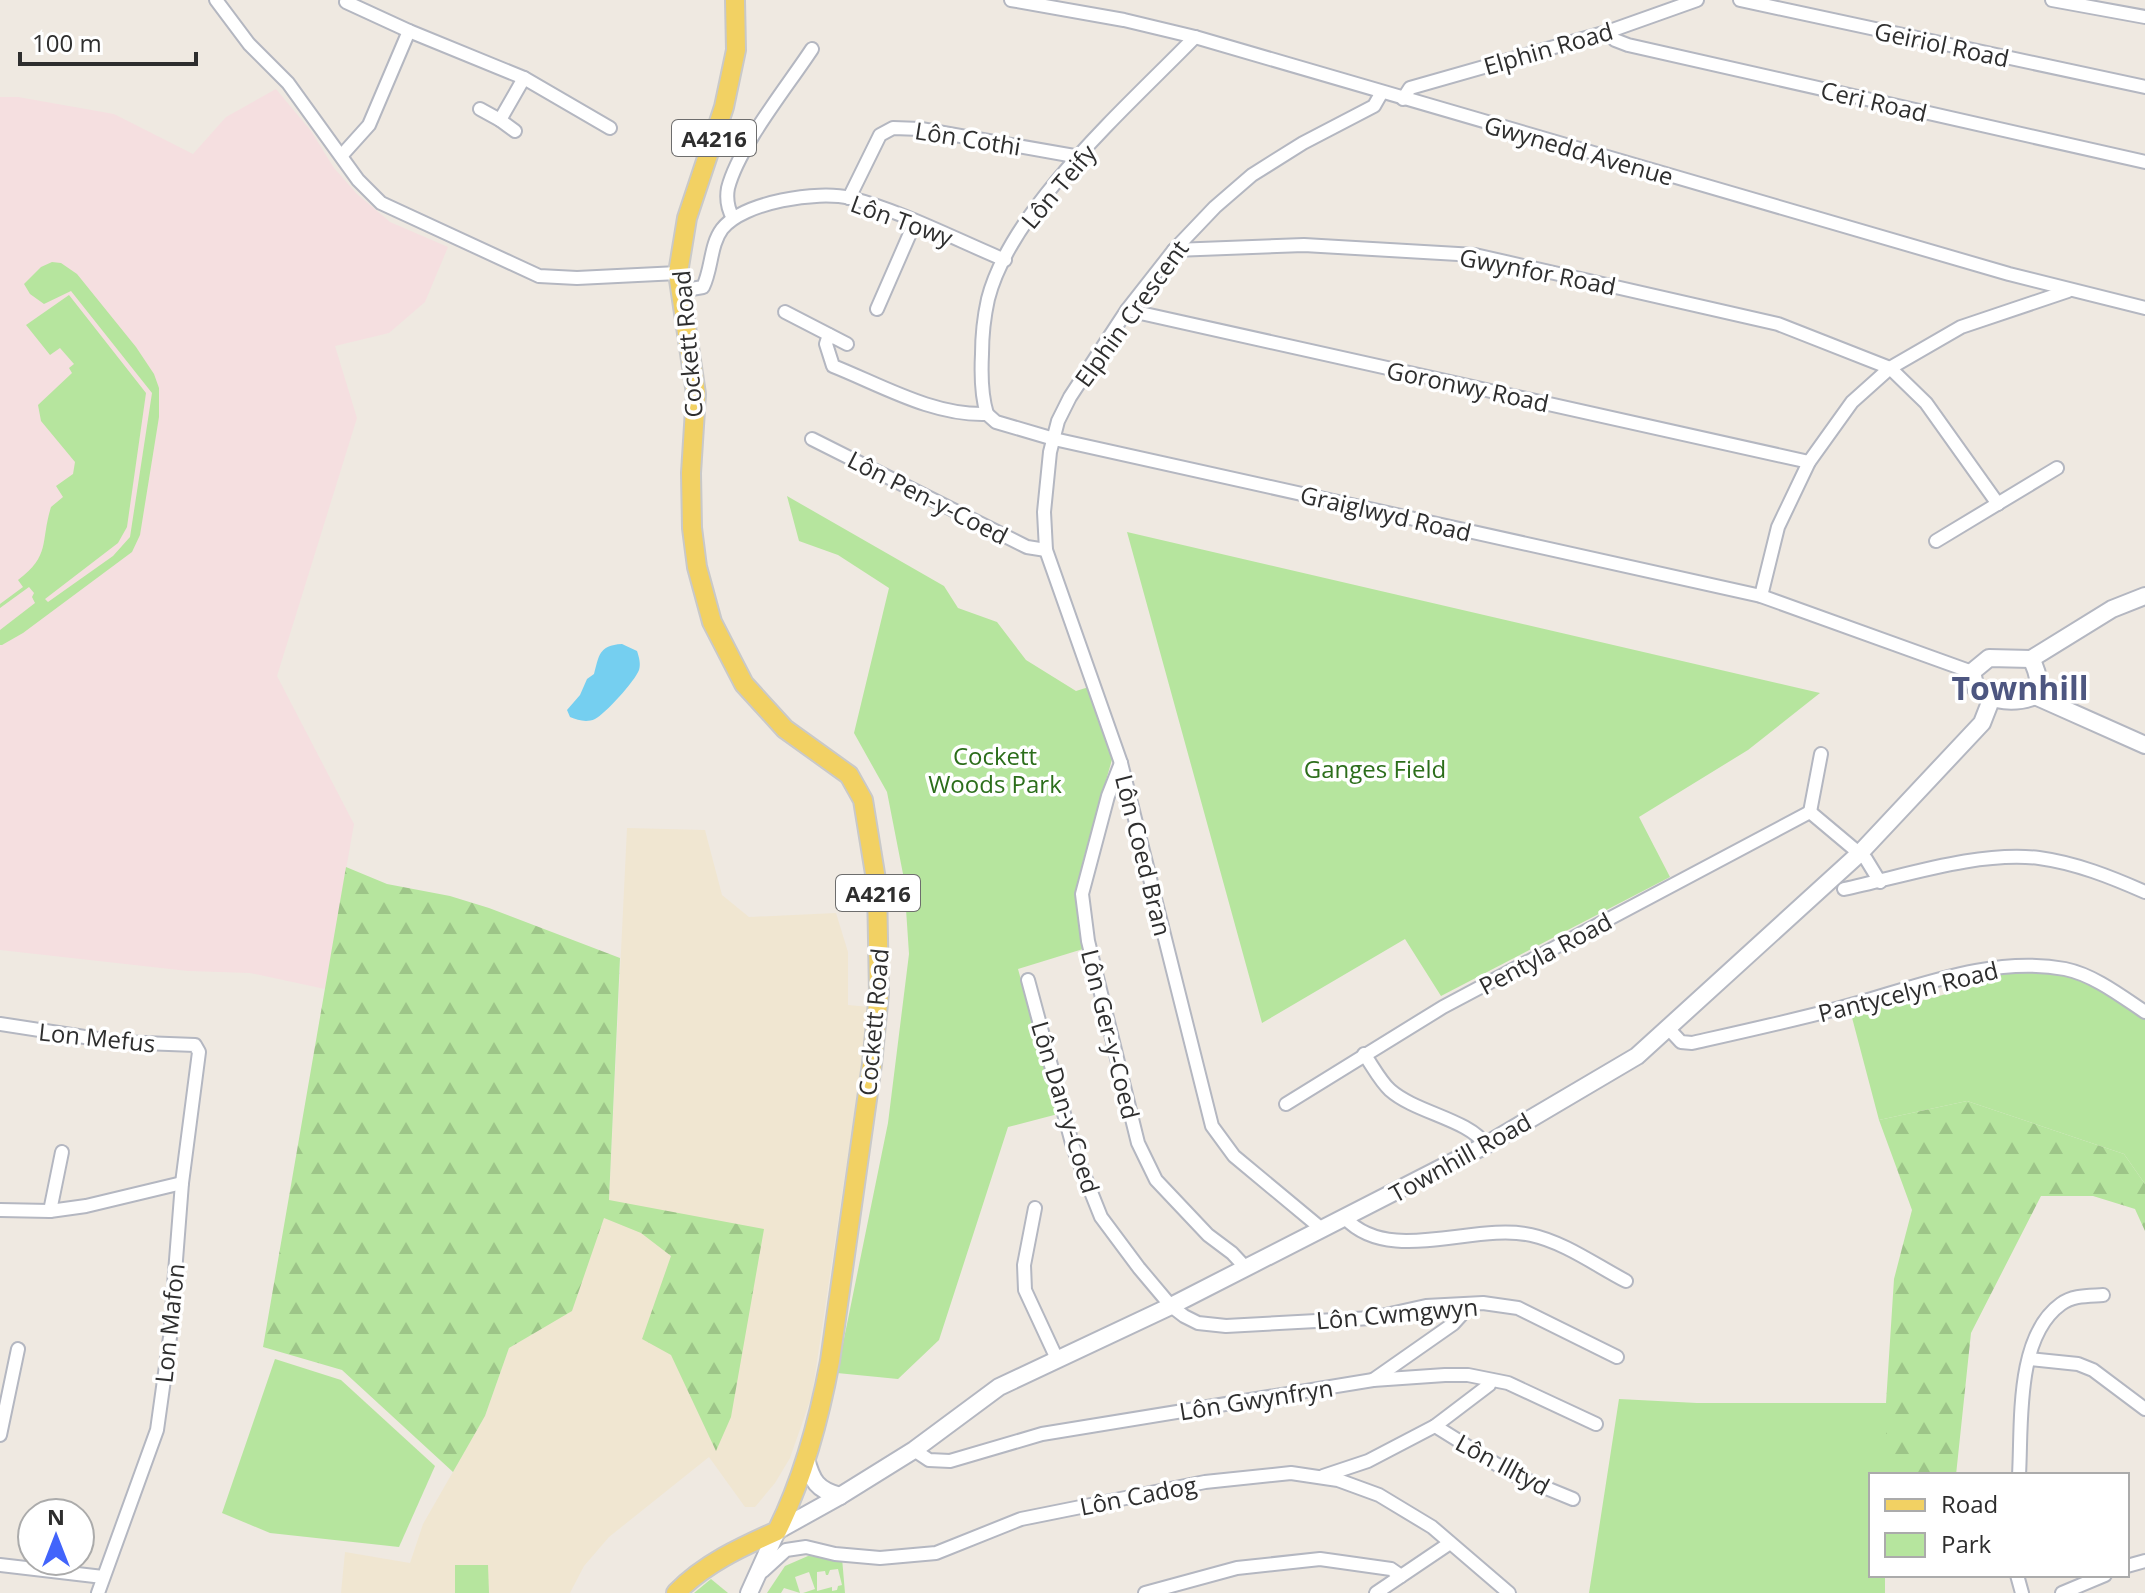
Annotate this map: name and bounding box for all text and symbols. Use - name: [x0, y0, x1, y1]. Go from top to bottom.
- street label: Elphin Road: [1479, 14, 1617, 82]
- street label: Geiriol Road: [1872, 14, 2012, 74]
- scale bar: [20, 16, 196, 66]
- text: 100 m: [32, 26, 102, 59]
- street label: Ceri Road: [1818, 73, 1930, 129]
- street label: Gwynedd Avenue: [1481, 107, 1677, 193]
- street label: Lôn Cothi: [913, 113, 1023, 163]
- road number: A4216: [672, 120, 756, 156]
- street label: Lôn Teify: [1013, 136, 1104, 235]
- street label: Lôn Towy: [846, 186, 958, 254]
- street label: Elphin Crescent: [1067, 233, 1195, 393]
- street label: Gwynfor Road: [1457, 240, 1619, 302]
- street label: Cockett Road: [664, 269, 710, 419]
- street label: Goronwy Road: [1384, 353, 1552, 419]
- street label: Lôn Pen-y-Coed: [842, 442, 1014, 552]
- street label: Graiglwyd Road: [1297, 477, 1475, 549]
- district label: Townhill: [1951, 666, 2089, 709]
- park label: Cockett Woods Park: [928, 739, 1062, 800]
- park label: Ganges Field: [1304, 752, 1446, 785]
- street label: Lôn Coed Bran: [1108, 771, 1180, 939]
- road number: A4216: [836, 875, 920, 911]
- street label: Pentyla Road: [1473, 904, 1617, 1002]
- street label: Lôn Ger-y-Coed: [1074, 946, 1148, 1122]
- street label: Cockett Road: [850, 947, 896, 1097]
- street label: Pantycelyn Road: [1815, 953, 2001, 1029]
- street label: Lon Mefus: [37, 1014, 157, 1060]
- street label: Lôn Dan-y-Coed: [1024, 1017, 1108, 1197]
- street label: Townhill Road: [1383, 1104, 1537, 1210]
- street label: Lon Mafon: [146, 1262, 192, 1384]
- street label: Lôn Cwmgwyn: [1315, 1289, 1479, 1337]
- street label: Lôn Gwynfryn: [1177, 1371, 1335, 1427]
- street label: Lôn Illtyd: [1450, 1425, 1556, 1503]
- street label: Lôn Cadog: [1077, 1467, 1199, 1523]
- legend: [1869, 1473, 2129, 1577]
- text: Road: [1941, 1487, 1998, 1520]
- north arrow: [16, 1497, 96, 1577]
- text: N: [47, 1501, 65, 1531]
- text: Park: [1941, 1527, 1992, 1560]

